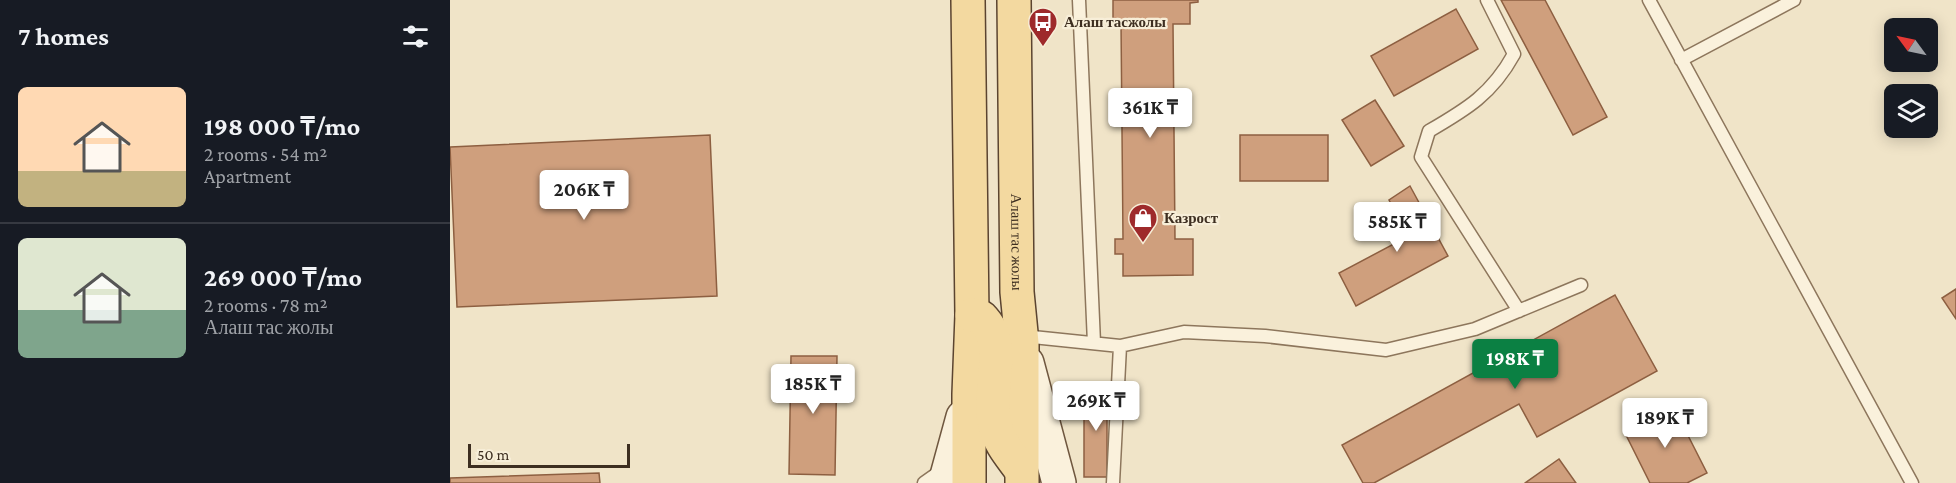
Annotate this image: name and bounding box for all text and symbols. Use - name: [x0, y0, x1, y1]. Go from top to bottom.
- bus stop icon: Алаш тасжолы: [1027, 6, 1059, 48]
- place label: Алаш тасжолы: [1064, 14, 1166, 30]
- north arrow: [1884, 18, 1938, 72]
- map controls: [1884, 18, 1938, 138]
- icon: filters: [399, 20, 432, 53]
- text: 7 homes: [18, 22, 109, 51]
- button: layers: [1884, 84, 1938, 138]
- pin: 361K ₸: [1101, 88, 1199, 139]
- text: 361K ₸: [1122, 96, 1178, 118]
- icon: home: [66, 111, 138, 183]
- text: 198 000 ₸/mo: [204, 112, 360, 141]
- text: 2 rooms · 54 m²: [204, 143, 327, 165]
- text: Apartment: [204, 165, 291, 187]
- pin: 206K ₸: [535, 170, 633, 221]
- text: 206K ₸: [554, 178, 614, 200]
- street label: Алаш тас жолы: [1008, 193, 1025, 291]
- shop icon: Казрост: [1127, 202, 1159, 244]
- pin: 585K ₸: [1348, 202, 1446, 253]
- place label: Казрост: [1164, 210, 1219, 226]
- text: 585K ₸: [1368, 210, 1426, 232]
- icon: home: [66, 262, 138, 334]
- text: 269 000 ₸/mo: [204, 263, 362, 292]
- text: 2 rooms · 78 m²: [204, 294, 328, 316]
- text: Алаш тас жолы: [204, 316, 333, 338]
- pin: 198K ₸: [1466, 339, 1564, 390]
- text: 198K ₸: [1486, 347, 1544, 369]
- pin: 185K ₸: [764, 364, 862, 415]
- text: 185K ₸: [785, 372, 841, 394]
- pin: 269K ₸: [1047, 381, 1145, 432]
- text: 269K ₸: [1067, 389, 1126, 411]
- pin: 189K ₸: [1616, 398, 1714, 449]
- text: 189K ₸: [1636, 406, 1694, 428]
- scale bar: [468, 441, 630, 468]
- text: 50 m: [477, 446, 509, 463]

